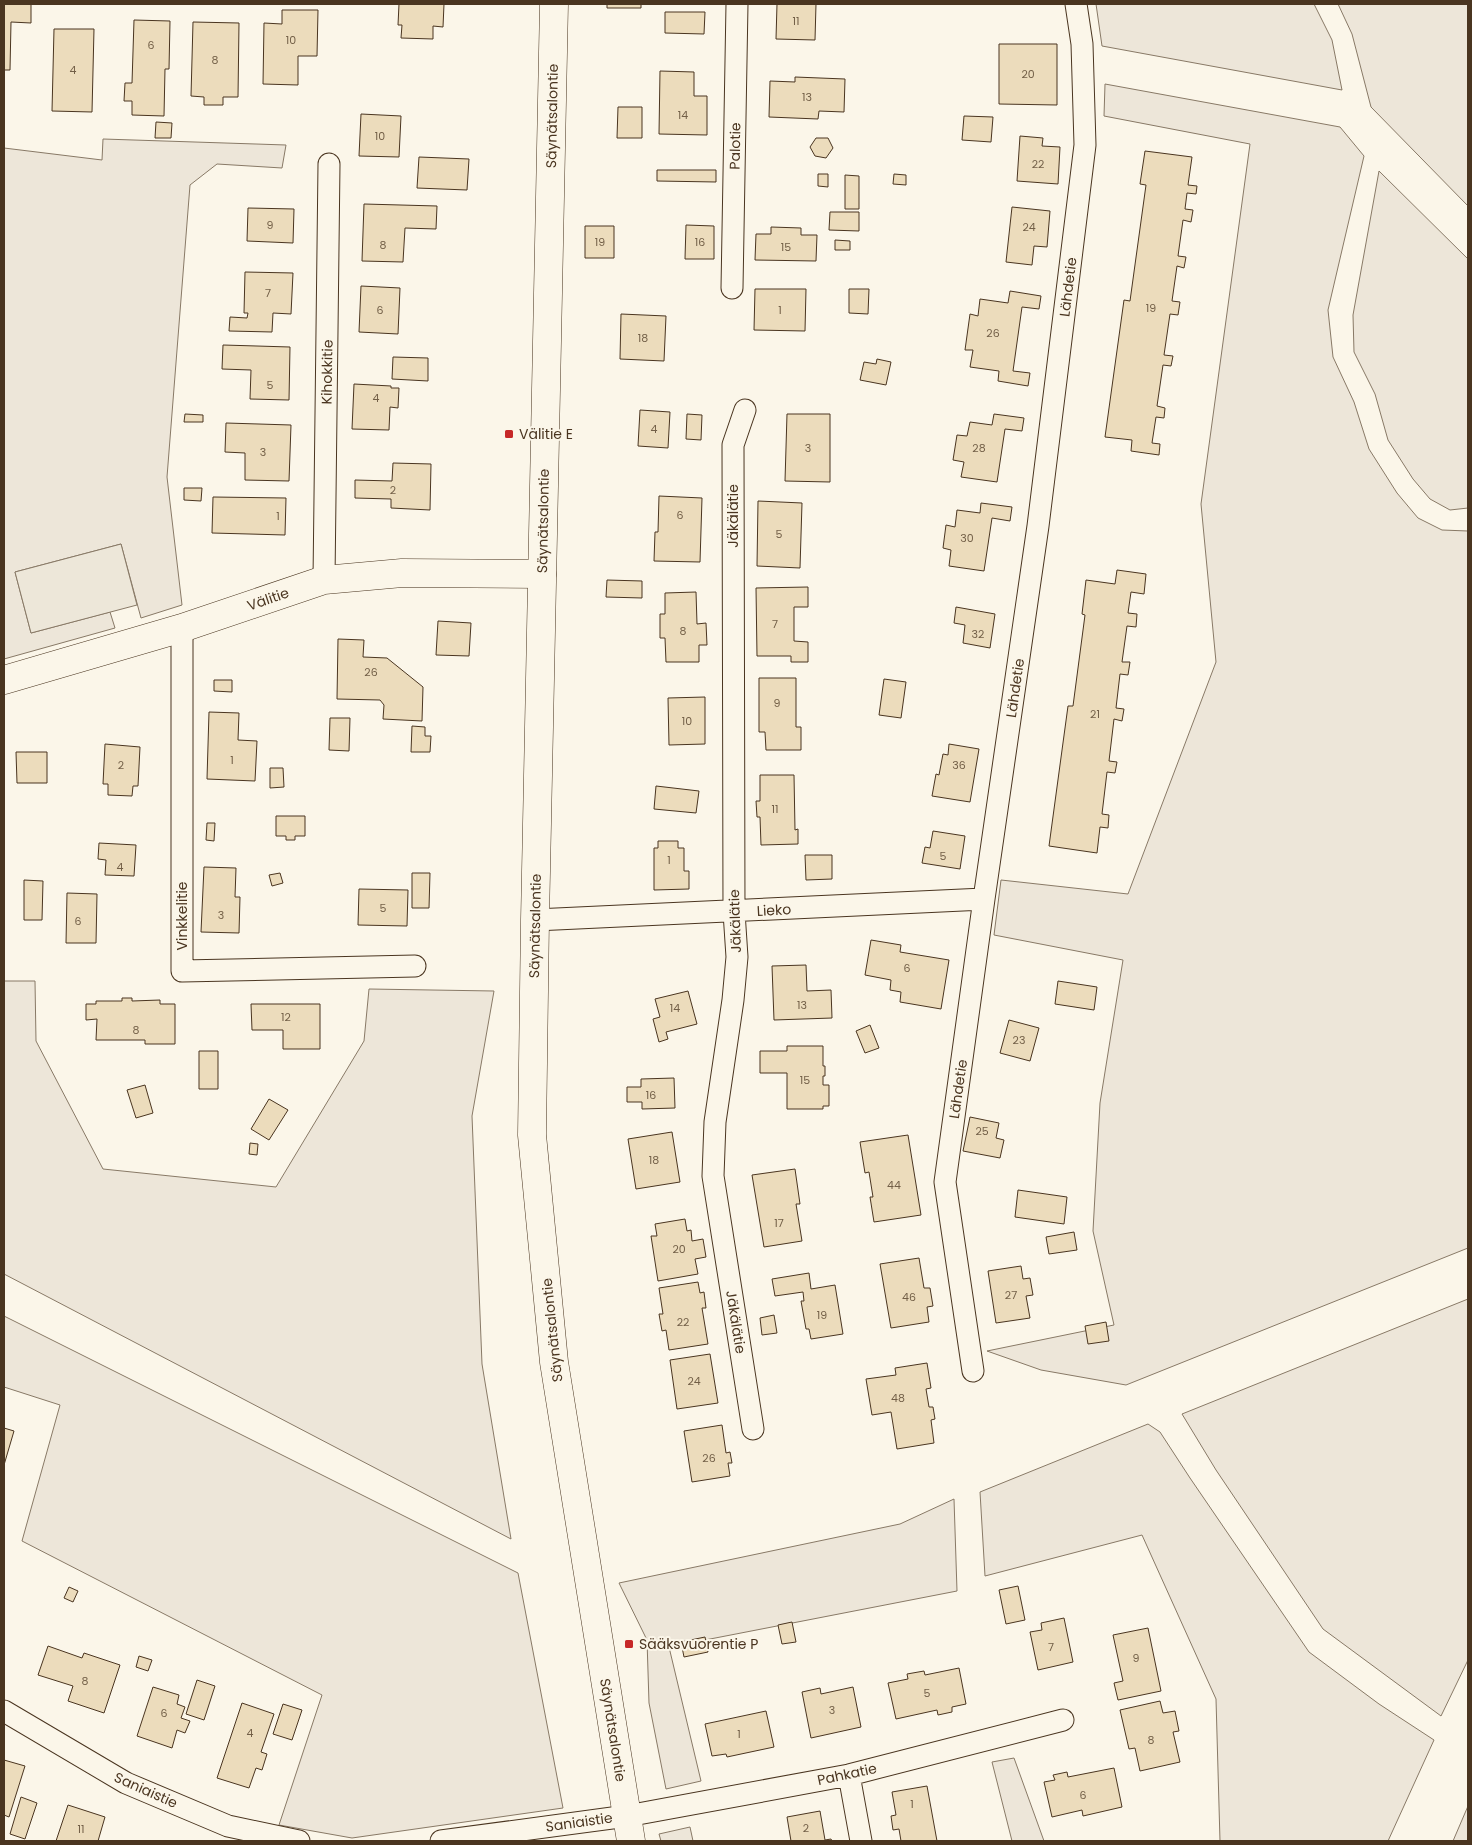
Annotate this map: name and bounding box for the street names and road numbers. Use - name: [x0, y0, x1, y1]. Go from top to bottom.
- street label: Säynätsalontie: [541, 63, 563, 168]
- street label: Palotie: [725, 122, 745, 170]
- street label: Lähdetie: [1054, 256, 1082, 318]
- street label: Kihokkitie: [316, 339, 338, 405]
- street label: Säynätsalontie: [532, 468, 554, 573]
- street label: Jäkälätie: [723, 484, 743, 548]
- street label: Välitie: [244, 582, 292, 615]
- street label: Lähdetie: [1001, 657, 1029, 719]
- street label: Säynätsalontie: [524, 873, 546, 978]
- street label: Vinkkelitie: [172, 881, 192, 951]
- street label: Jäkälätie: [724, 889, 746, 953]
- street label: Lieko: [756, 899, 792, 921]
- street label: Lähdetie: [944, 1058, 972, 1120]
- street label: Säynätsalontie: [537, 1277, 567, 1383]
- street label: Jäkälätie: [721, 1289, 751, 1355]
- street label: Säynätsalontie: [595, 1677, 631, 1783]
- street label: Pahkatie: [815, 1758, 879, 1790]
- street label: Saniaistie: [111, 1767, 181, 1813]
- street label: Saniaistie: [544, 1807, 614, 1837]

